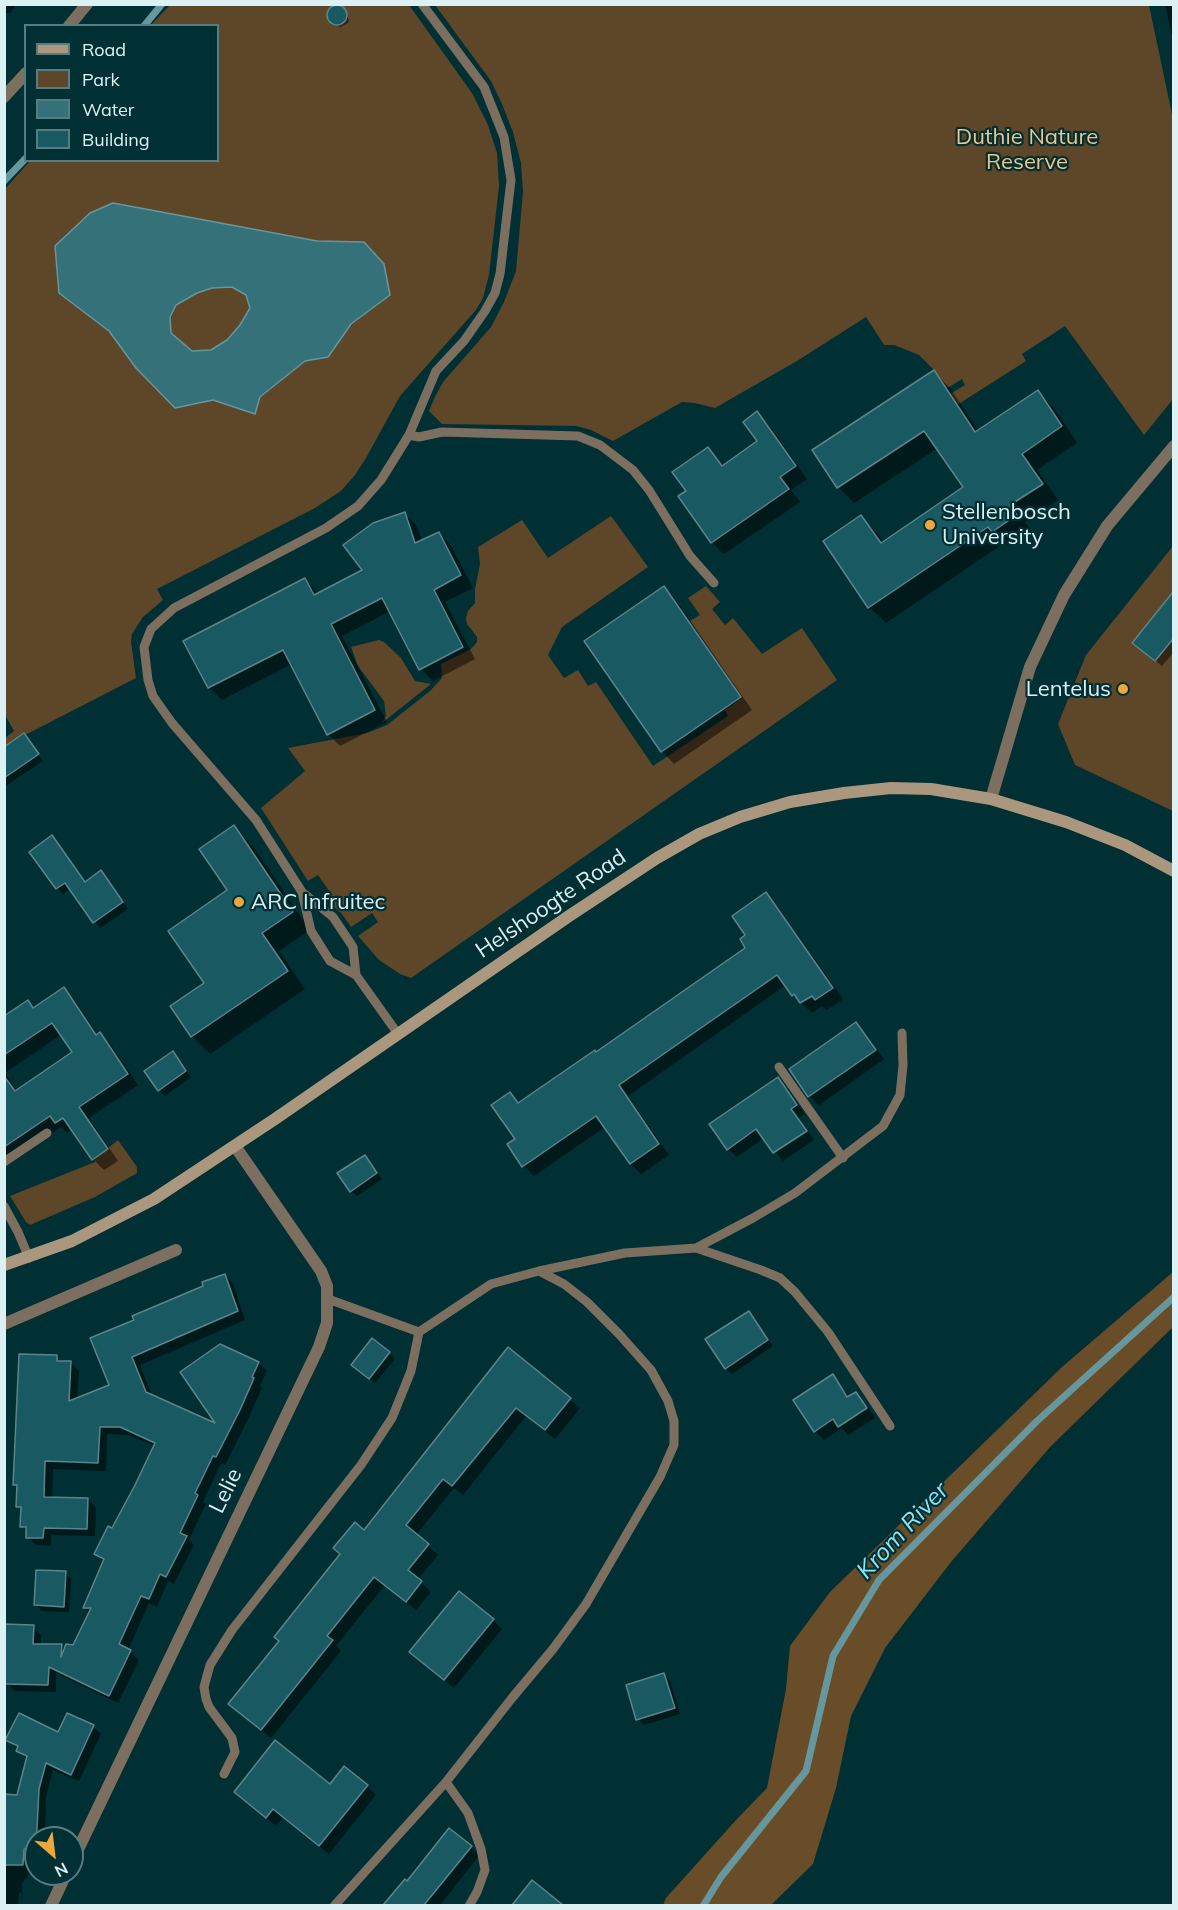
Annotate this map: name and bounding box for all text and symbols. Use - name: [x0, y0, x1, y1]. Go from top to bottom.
- legend: [24, 24, 219, 162]
- text: Road: [82, 38, 126, 61]
- text: Park: [82, 68, 120, 91]
- text: Water: [82, 98, 134, 121]
- park label: Duthie Nature Reserve: [956, 124, 1098, 176]
- text: Building: [82, 128, 150, 151]
- place label: Stellenbosch University: [942, 499, 1071, 550]
- marker: Stellenbosch University: [923, 518, 937, 532]
- place label: Lentelus: [1026, 676, 1111, 702]
- marker: Lentelus: [1116, 682, 1130, 696]
- street label: Helshoogte Road: [471, 844, 631, 964]
- place label: ARC Infruitec: [251, 889, 385, 915]
- marker: ARC Infruitec: [232, 895, 246, 909]
- street label: Lelie: [204, 1464, 248, 1518]
- water label: Krom River: [851, 1477, 955, 1585]
- north arrow: [24, 1826, 84, 1886]
- text: N: [51, 1858, 72, 1882]

